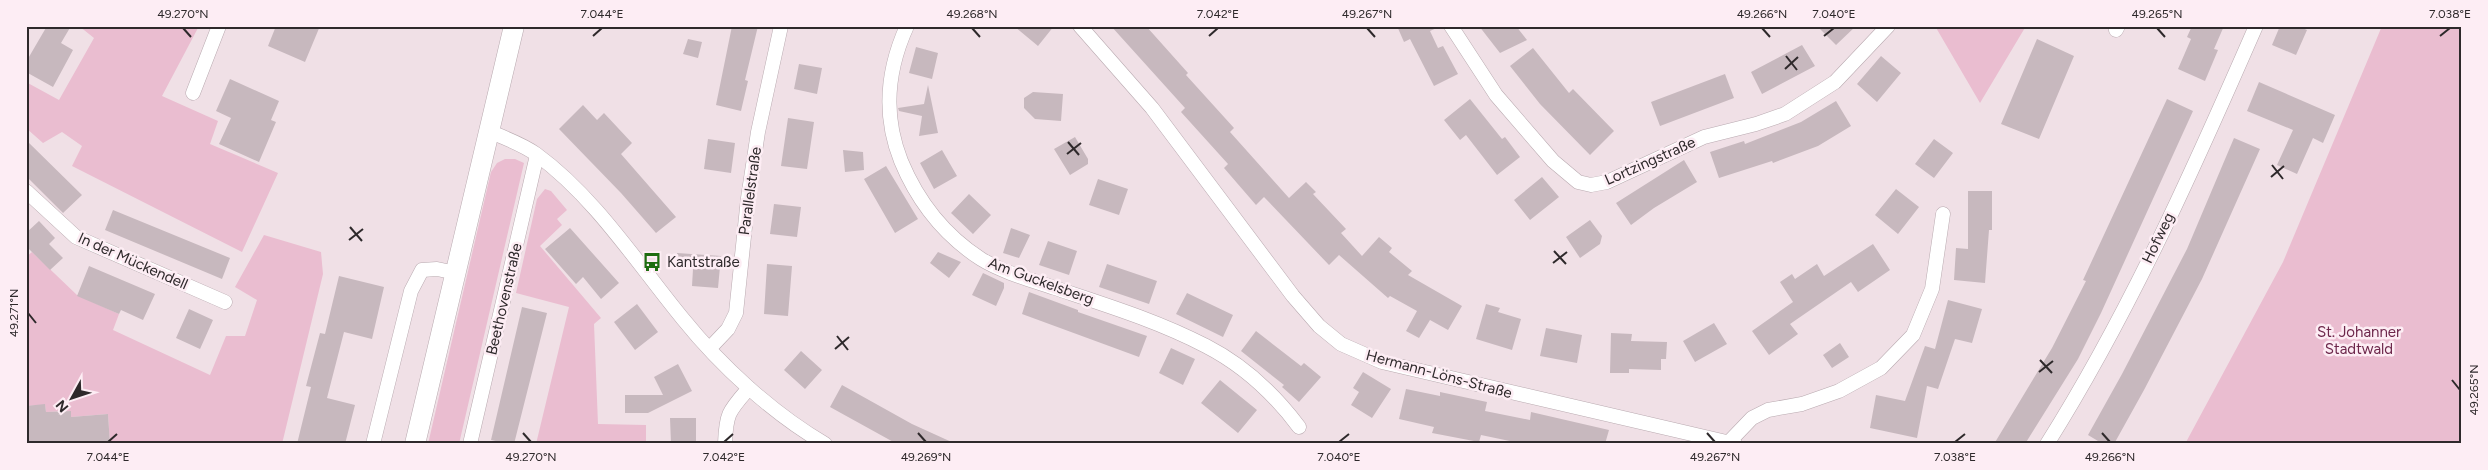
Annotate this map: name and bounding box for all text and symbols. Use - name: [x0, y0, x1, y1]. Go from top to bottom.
- text: 49.270°N: [157, 7, 209, 21]
- text: 7.044°E: [580, 7, 624, 21]
- text: 49.268°N: [946, 7, 998, 21]
- text: 7.042°E: [1197, 7, 1239, 21]
- text: 49.267°N: [1342, 7, 1392, 21]
- text: 49.266°N: [1737, 7, 1787, 21]
- text: 7.040°E: [1812, 7, 1856, 21]
- text: 49.265°N: [2132, 7, 2182, 21]
- text: 7.038°E: [2429, 7, 2471, 21]
- street label: Lortzingstraße: [1602, 133, 1698, 189]
- street label: Parallelstraße: [735, 146, 765, 236]
- street label: Hofweg: [2138, 210, 2178, 266]
- street label: In der Mückendell: [75, 229, 191, 293]
- street label: Beethovenstraße: [482, 241, 526, 357]
- bus stop icon: Kantstraße: [641, 251, 663, 273]
- place label: Kantstraße: [667, 253, 740, 271]
- street label: Am Guckelsberg: [986, 254, 1096, 308]
- text: 49.271°N: [7, 289, 21, 337]
- park label: St. Johanner Stadtwald: [2317, 323, 2401, 358]
- street label: Hermann-Löns-Straße: [1364, 346, 1514, 402]
- text: 49.265°N: [2467, 365, 2481, 415]
- north arrow: [48, 372, 98, 422]
- text: N: [52, 396, 72, 416]
- text: 7.044°E: [86, 450, 130, 464]
- text: 49.270°N: [505, 450, 557, 464]
- text: 7.042°E: [703, 450, 745, 464]
- text: 49.269°N: [901, 450, 951, 464]
- text: 7.040°E: [1317, 450, 1361, 464]
- text: 49.267°N: [1690, 450, 1740, 464]
- text: 7.038°E: [1934, 450, 1976, 464]
- text: 49.266°N: [2085, 450, 2135, 464]

